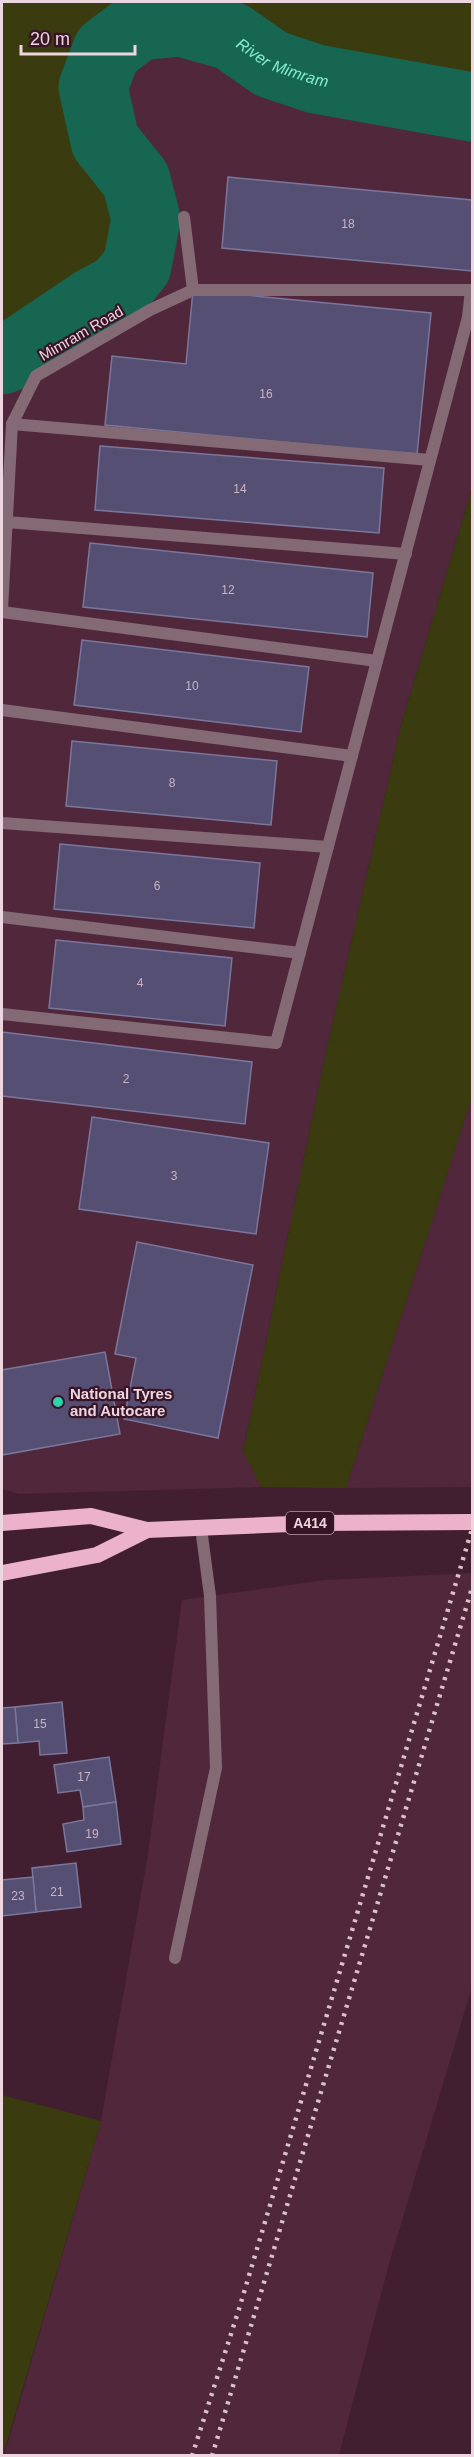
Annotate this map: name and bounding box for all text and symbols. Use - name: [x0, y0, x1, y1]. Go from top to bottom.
- scale bar: [21, 18, 135, 56]
- text: 20 m: [30, 29, 70, 49]
- water label: River Mimram: [234, 34, 330, 90]
- house number: 18: [341, 217, 355, 231]
- street label: Mimram Road: [36, 302, 126, 364]
- house number: 16: [259, 387, 273, 401]
- house number: 14: [233, 482, 247, 496]
- house number: 12: [221, 583, 235, 597]
- house number: 10: [185, 679, 199, 693]
- house number: 8: [169, 776, 176, 790]
- house number: 6: [154, 879, 161, 893]
- house number: 4: [137, 976, 144, 990]
- house number: 2: [123, 1072, 130, 1086]
- house number: 3: [171, 1169, 178, 1183]
- place label: National Tyres and Autocare: [70, 1385, 172, 1419]
- marker: National Tyres and Autocare: [51, 1395, 65, 1409]
- road number: A414: [286, 1512, 334, 1534]
- house number: 15: [33, 1717, 47, 1731]
- house number: 17: [77, 1770, 91, 1784]
- house number: 19: [85, 1827, 99, 1841]
- house number: 21: [50, 1885, 64, 1899]
- house number: 23: [11, 1889, 25, 1903]

